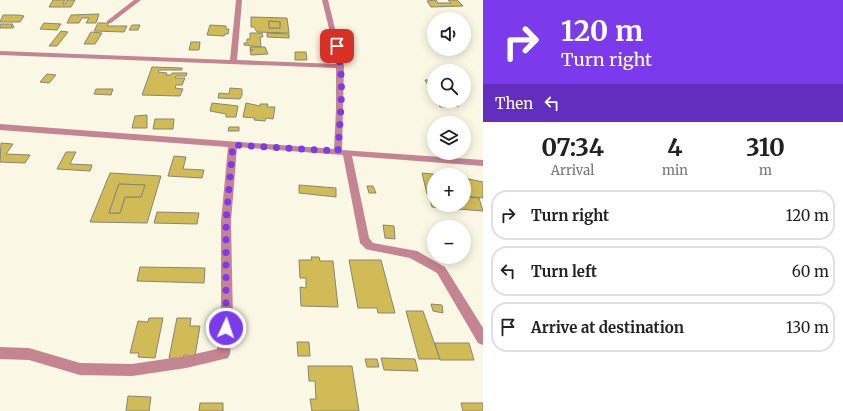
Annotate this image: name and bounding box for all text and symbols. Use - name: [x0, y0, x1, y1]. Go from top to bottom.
- map controls: [427, 12, 471, 264]
- button: sound: [427, 12, 471, 56]
- text: 120 m: [561, 13, 643, 49]
- icon: right: [495, 16, 547, 68]
- pin: [320, 29, 354, 63]
- icon: arrive: [326, 35, 348, 57]
- text: Turn right: [561, 48, 652, 71]
- button: search: [427, 64, 471, 108]
- icon: left: [541, 92, 563, 114]
- text: Then: [495, 94, 533, 113]
- button: layers: [427, 116, 471, 160]
- text: 07:34: [541, 132, 604, 163]
- text: 4: [667, 132, 683, 163]
- text: 310: [746, 132, 785, 163]
- text: Arrival: [551, 162, 594, 179]
- text: min: [662, 162, 688, 179]
- text: m: [759, 162, 772, 179]
- button: +: [427, 168, 471, 212]
- icon: right: [497, 204, 519, 226]
- text: Turn right: [531, 206, 609, 225]
- text: 120 m: [786, 206, 829, 225]
- button: −: [427, 220, 471, 264]
- icon: left: [497, 260, 519, 282]
- text: Turn left: [531, 262, 597, 281]
- text: 60 m: [792, 262, 829, 281]
- position arrow: [205, 307, 247, 349]
- icon: arrive: [497, 316, 519, 338]
- text: Arrive at destination: [531, 318, 684, 337]
- text: 130 m: [786, 318, 829, 337]

